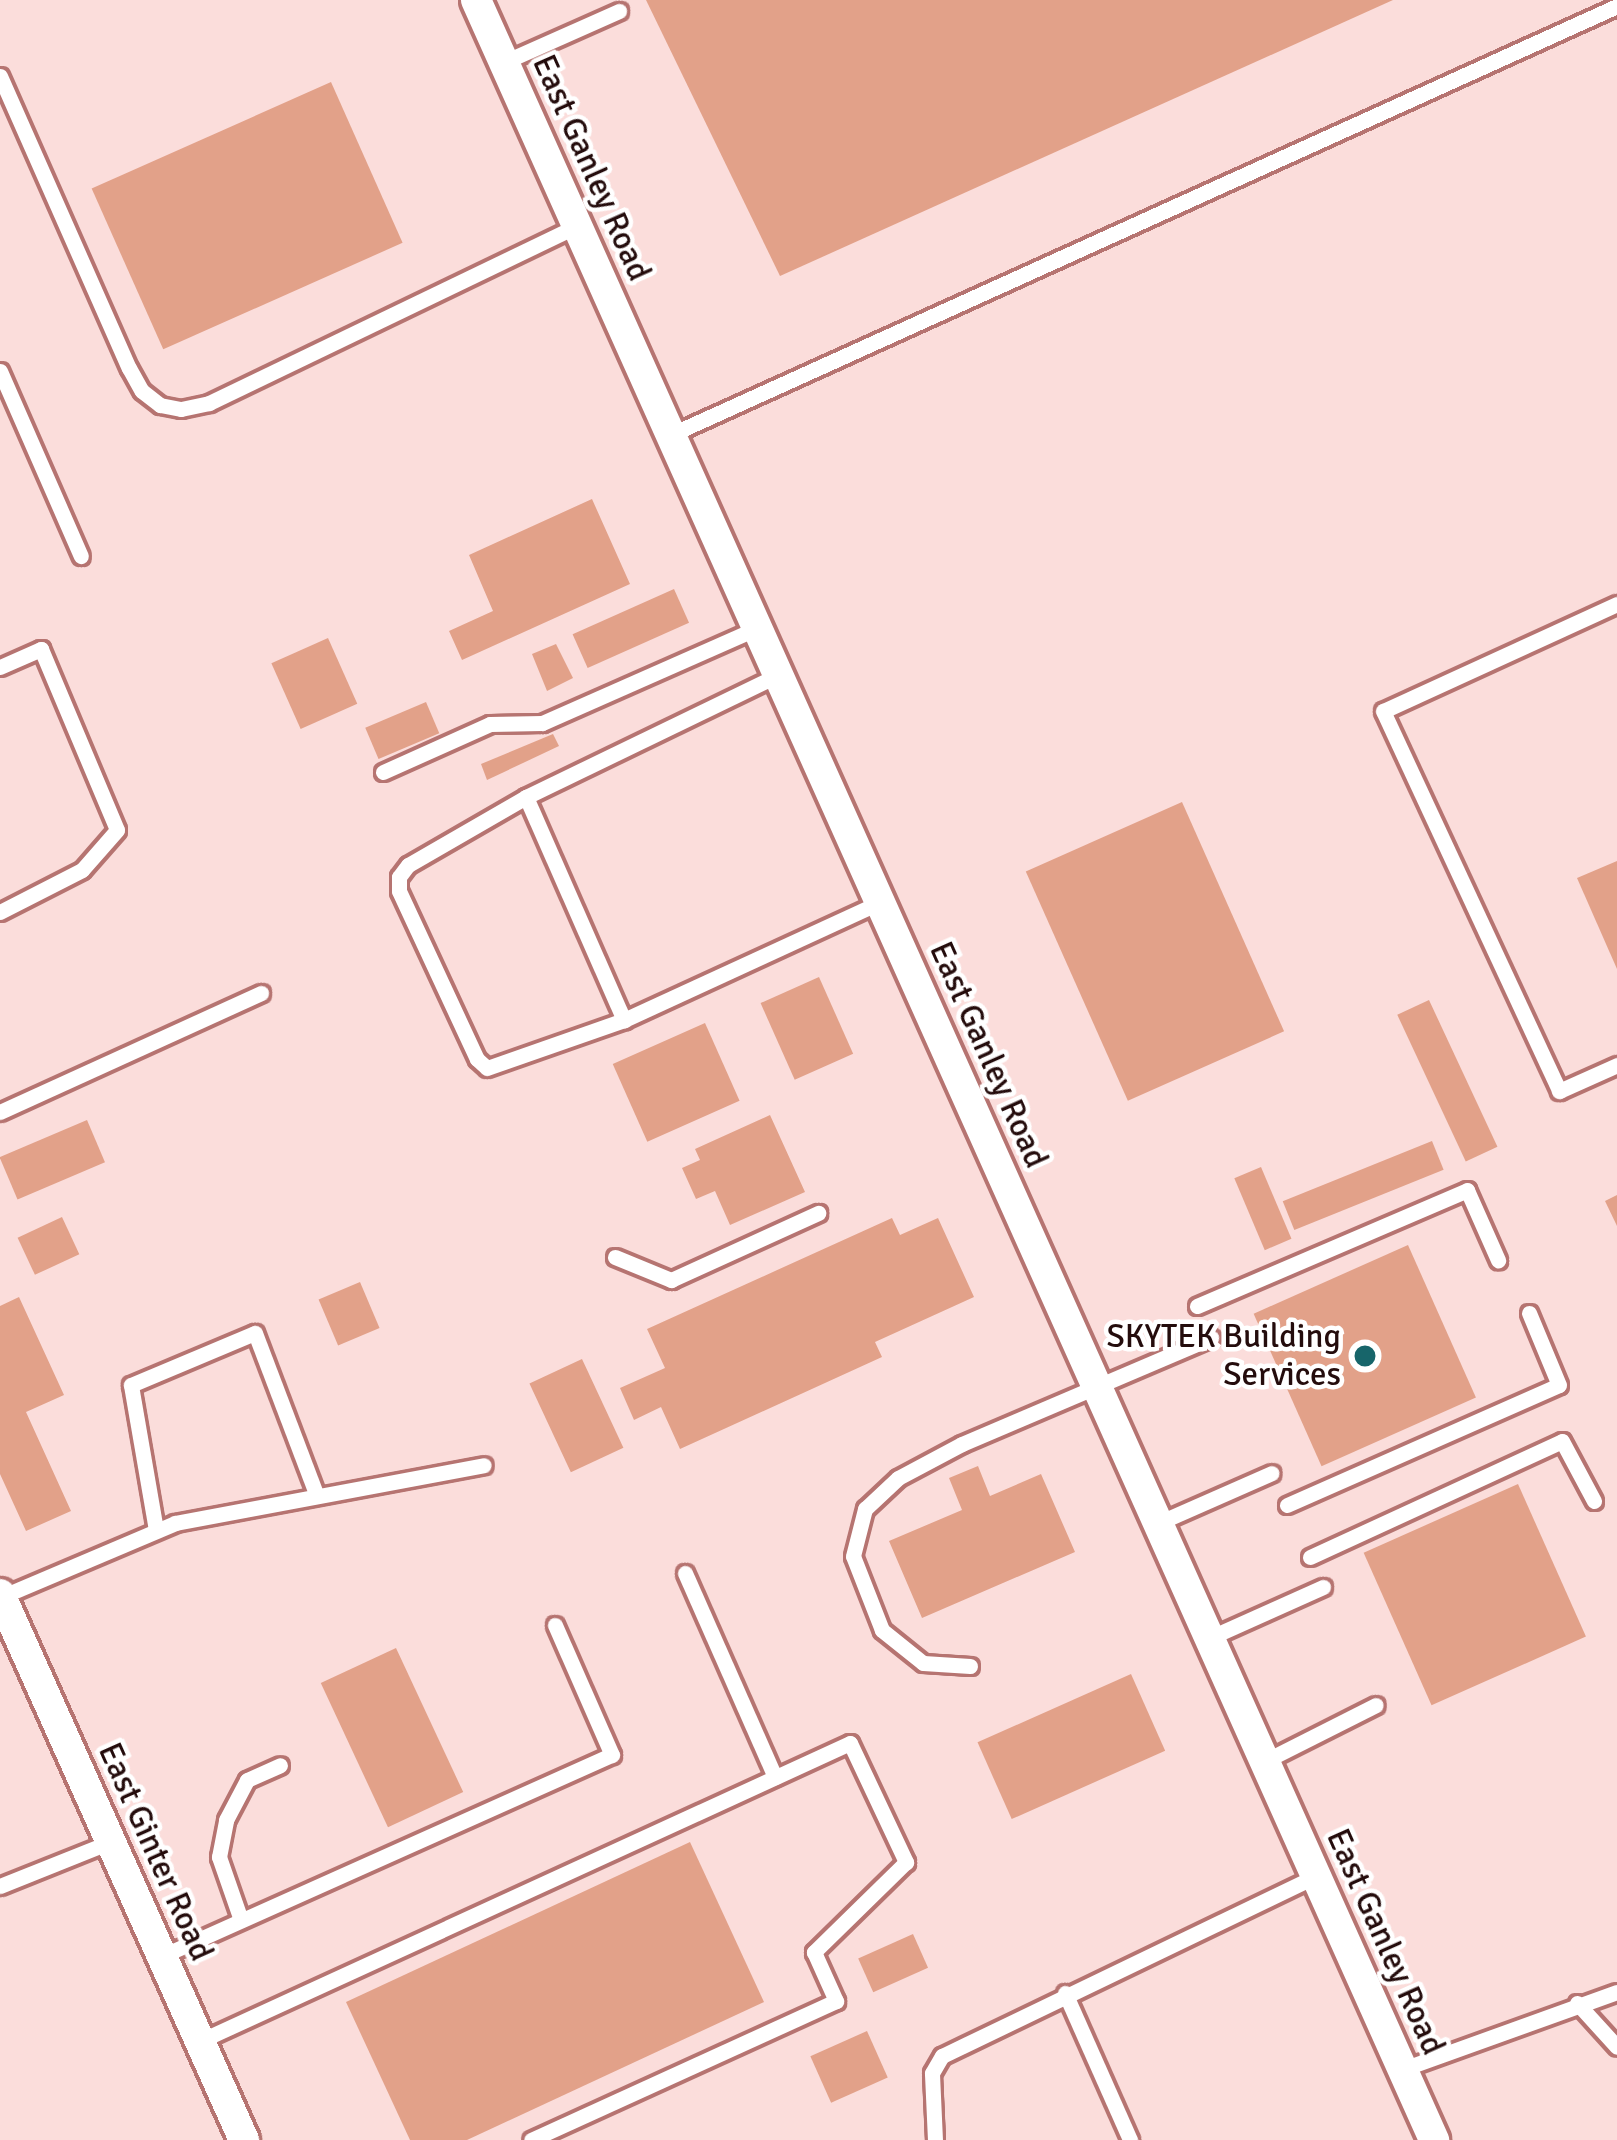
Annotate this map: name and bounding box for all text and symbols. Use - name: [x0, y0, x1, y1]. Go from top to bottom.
- street label: East Ganley Road: [523, 49, 659, 287]
- street label: East Ganley Road: [920, 936, 1056, 1174]
- place label: SKYTEK Building Services: [1106, 1317, 1341, 1395]
- marker: SKYTEK Building Services: [1352, 1343, 1378, 1369]
- street label: East Ginter Road: [89, 1737, 221, 1967]
- street label: East Ganley Road: [1317, 1823, 1453, 2061]

